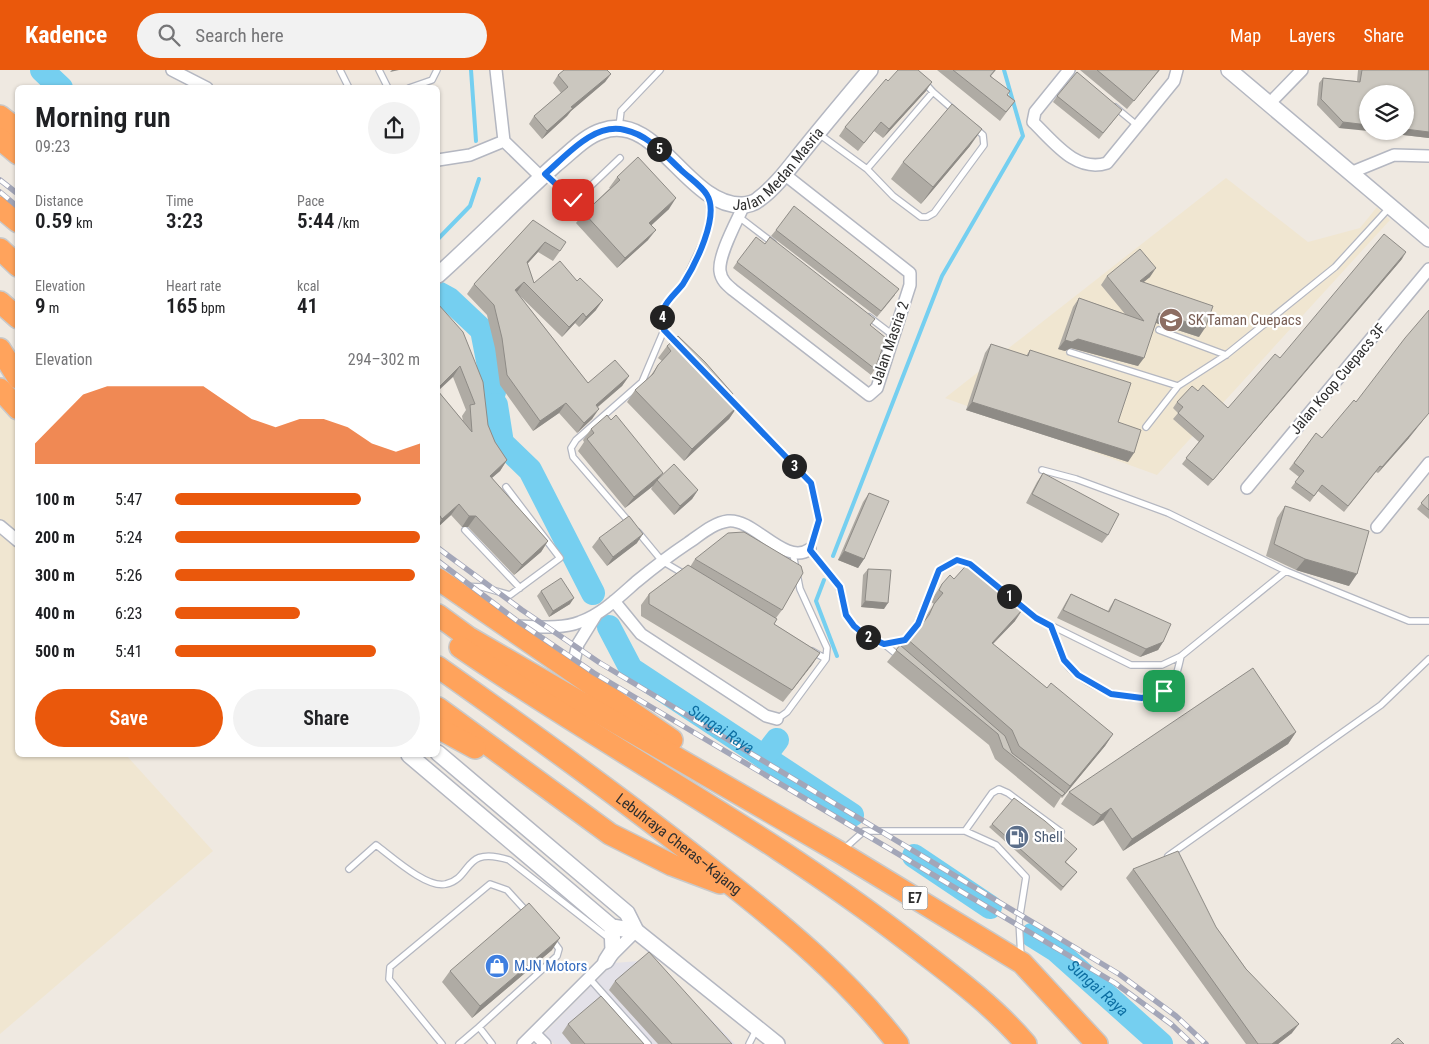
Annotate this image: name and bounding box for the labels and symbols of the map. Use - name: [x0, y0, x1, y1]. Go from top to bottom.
- street label: Jalan Medan Masria: [732, 124, 827, 214]
- pin: 5: [646, 136, 672, 162]
- pin: [552, 179, 594, 221]
- street label: Jalan Masria 2: [867, 299, 913, 387]
- pin: 4: [650, 304, 674, 330]
- school or university icon: SK Taman Cuepacs: [1158, 307, 1184, 333]
- place label: SK Taman Cuepacs: [1188, 311, 1302, 329]
- street label: Jalan Koop Cuepacs 3F: [1286, 320, 1390, 438]
- pin: 3: [782, 454, 806, 478]
- pin: 1: [996, 584, 1022, 608]
- pin: 2: [856, 624, 880, 650]
- pin: [1143, 670, 1185, 712]
- water label: Sungai Raya: [685, 701, 758, 758]
- street label: Lebuhraya Cheras–Kajang: [612, 790, 745, 899]
- fuel station icon: Shell: [1004, 824, 1030, 850]
- place label: Shell: [1034, 828, 1063, 846]
- road number: E7: [902, 886, 928, 910]
- shop icon: MJN Motors: [484, 953, 510, 979]
- water label: Sungai Raya: [1064, 956, 1132, 1020]
- place label: MJN Motors: [514, 957, 588, 975]

